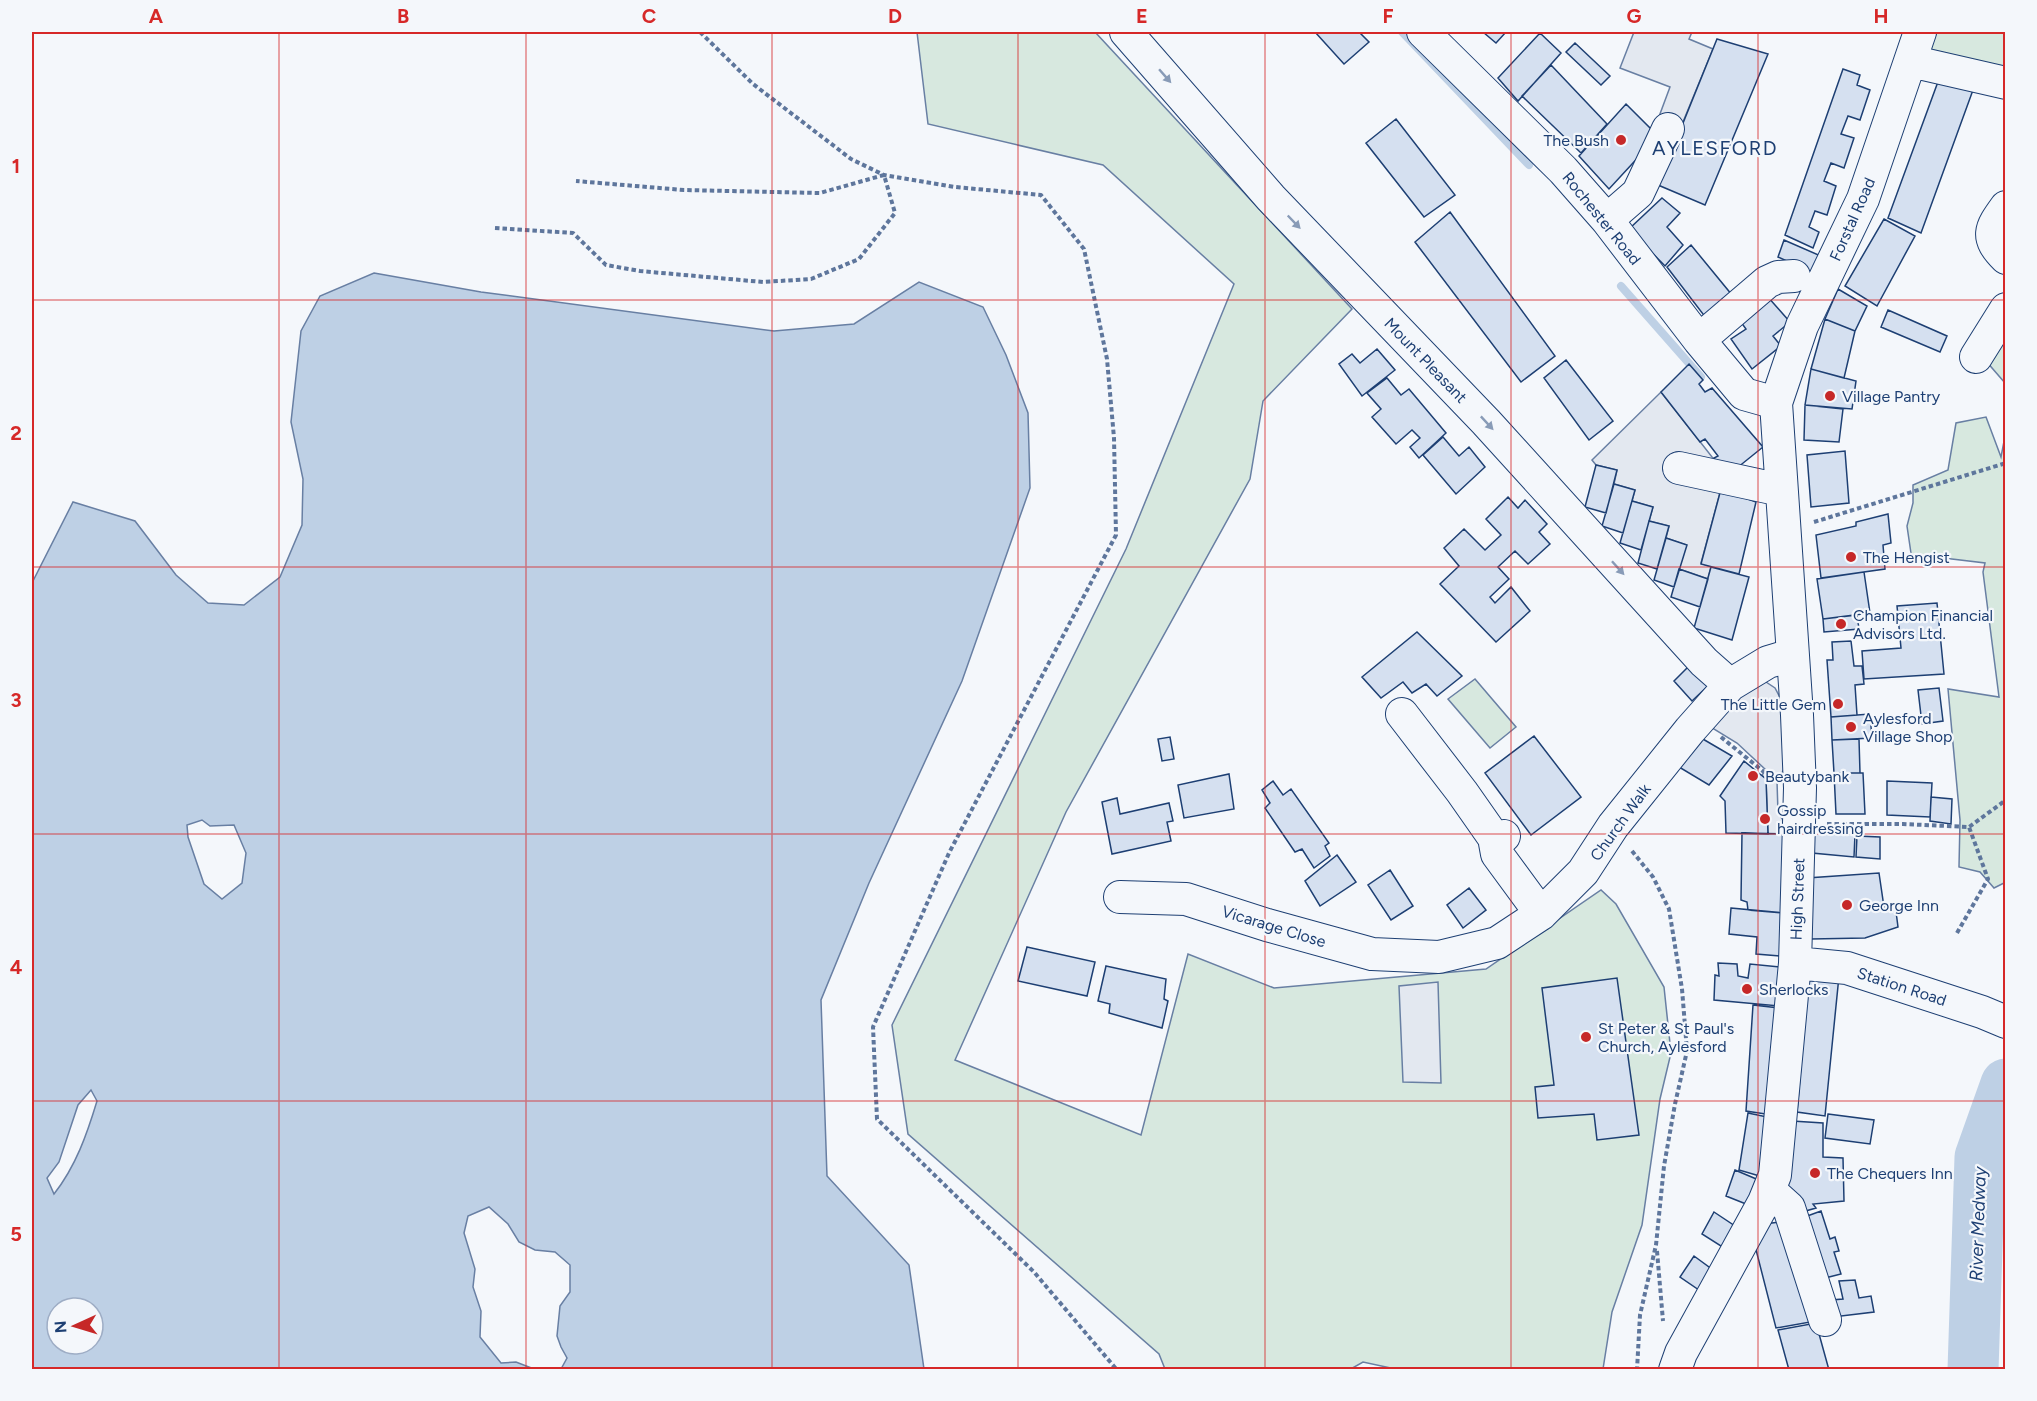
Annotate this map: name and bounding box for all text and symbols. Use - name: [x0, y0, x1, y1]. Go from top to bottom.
- text: A: [149, 4, 164, 28]
- text: B: [397, 4, 409, 28]
- text: C: [642, 4, 656, 28]
- text: D: [888, 4, 902, 28]
- text: E: [1136, 4, 1148, 28]
- text: F: [1382, 4, 1394, 28]
- text: G: [1627, 4, 1642, 28]
- text: H: [1874, 4, 1889, 28]
- one-way arrow: [1158, 68, 1171, 83]
- place label: The Bush: [1543, 131, 1609, 150]
- marker: The Bush: [1614, 133, 1628, 147]
- district label: AYLESFORD: [1652, 136, 1778, 160]
- text: 1: [12, 154, 20, 178]
- street label: Rochester Road: [1558, 168, 1645, 269]
- street label: Forstal Road: [1826, 175, 1879, 264]
- one-way arrow: [1287, 214, 1301, 229]
- street label: Mount Pleasant: [1380, 314, 1471, 407]
- place label: Village Pantry: [1842, 387, 1941, 406]
- marker: Village Pantry: [1823, 389, 1837, 403]
- one-way arrow: [1480, 416, 1494, 431]
- text: 2: [10, 421, 22, 445]
- place label: The Hengist: [1863, 548, 1950, 567]
- marker: The Hengist: [1844, 550, 1858, 564]
- one-way arrow: [1611, 560, 1624, 575]
- place label: Champion Financial Advisors Ltd.: [1853, 606, 1993, 643]
- marker: Champion Financial Advisors Ltd.: [1834, 617, 1848, 631]
- text: 3: [10, 688, 22, 712]
- place label: The Little Gem: [1721, 695, 1826, 714]
- marker: The Little Gem: [1831, 697, 1845, 711]
- place label: Aylesford Village Shop: [1863, 709, 1953, 746]
- marker: Aylesford Village Shop: [1844, 720, 1858, 734]
- place label: Beautybank: [1765, 767, 1850, 786]
- marker: Beautybank: [1746, 769, 1760, 783]
- street label: Church Walk: [1586, 780, 1655, 864]
- place label: Gossip hairdressing: [1777, 801, 1864, 838]
- marker: Gossip hairdressing: [1758, 812, 1772, 826]
- street label: High Street: [1787, 857, 1808, 941]
- place label: George Inn: [1859, 896, 1939, 915]
- marker: George Inn: [1840, 898, 1854, 912]
- street label: Vicarage Close: [1220, 902, 1328, 951]
- text: 4: [10, 955, 23, 979]
- street label: Station Road: [1855, 963, 1949, 1010]
- place label: Sherlocks: [1759, 980, 1829, 999]
- marker: Sherlocks: [1740, 982, 1754, 996]
- place label: St Peter & St Paul's Church, Aylesford: [1598, 1019, 1734, 1056]
- marker: St Peter & St Paul's Church, Aylesford: [1579, 1030, 1593, 1044]
- place label: The Chequers Inn: [1827, 1164, 1953, 1183]
- water label: River Medway: [1965, 1165, 1991, 1282]
- marker: The Chequers Inn: [1808, 1166, 1822, 1180]
- text: 5: [10, 1222, 22, 1246]
- north arrow: [45, 1296, 105, 1356]
- text: N: [51, 1320, 70, 1334]

